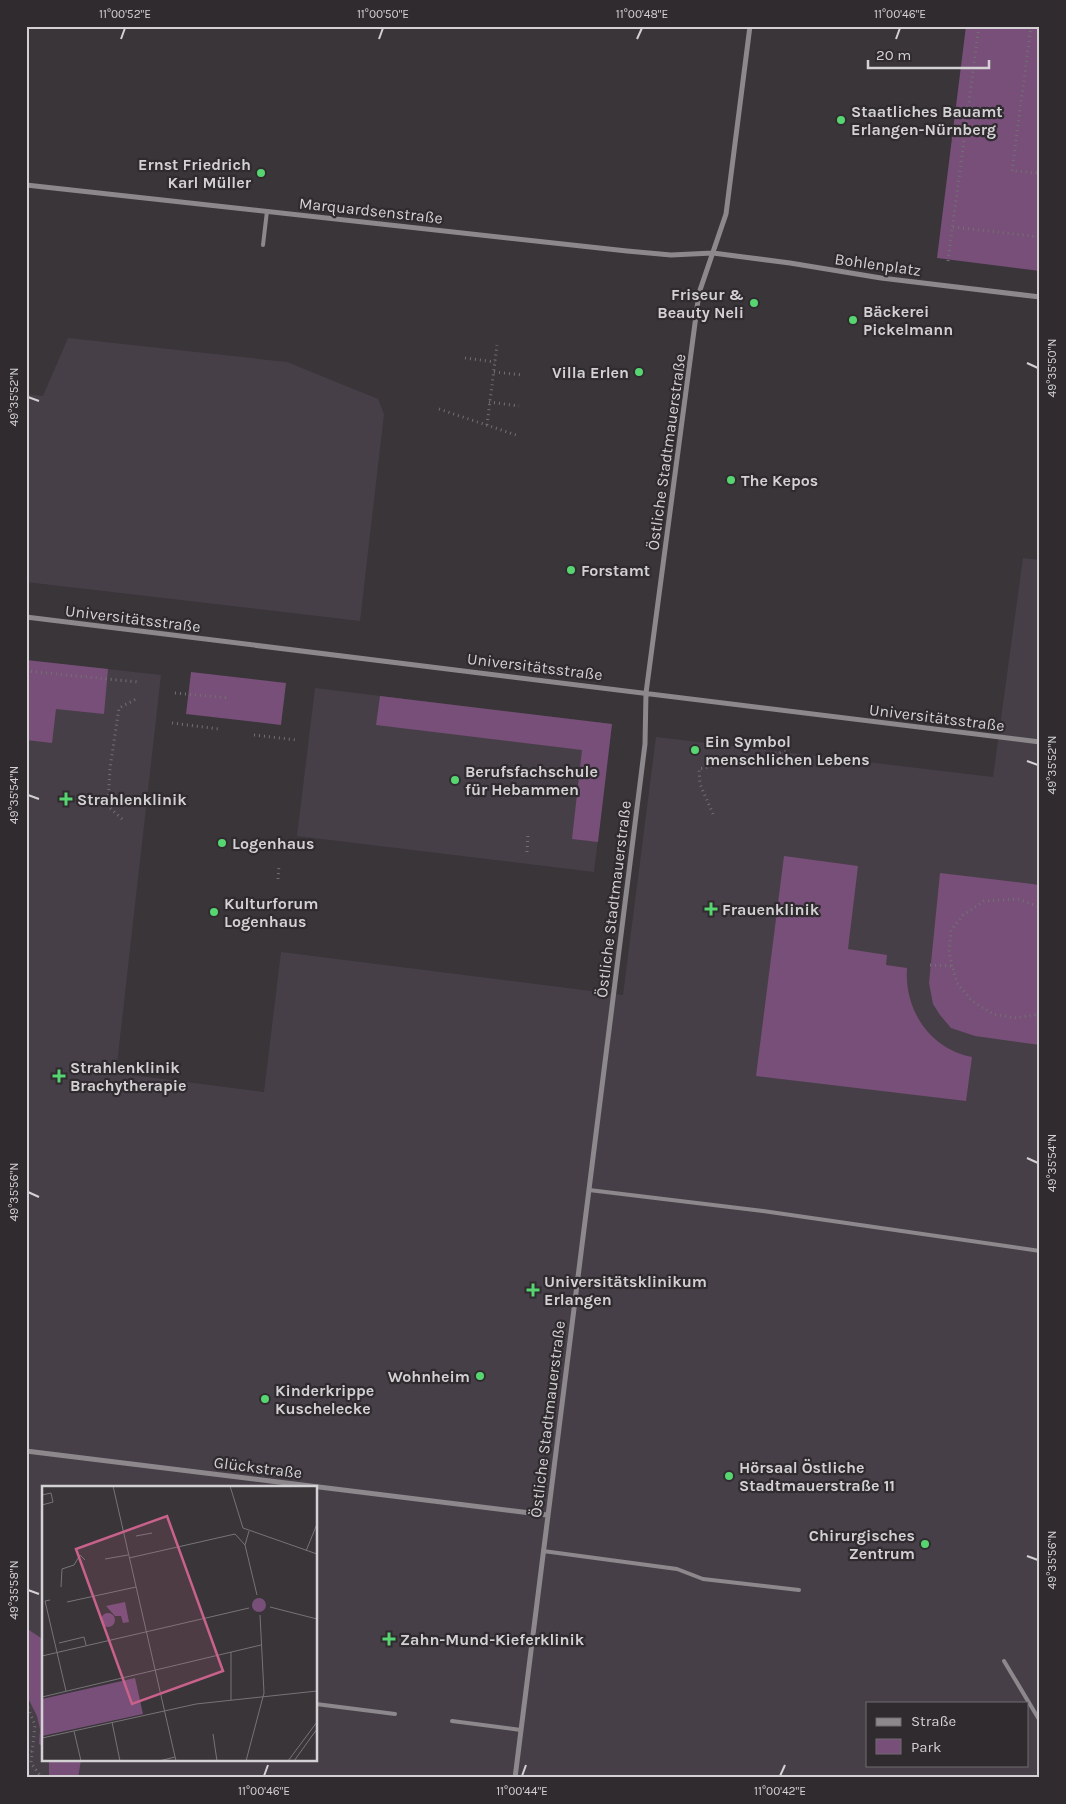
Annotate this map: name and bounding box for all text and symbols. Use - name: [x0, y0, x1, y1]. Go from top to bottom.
- text: 11°00'52"E: [99, 7, 151, 21]
- text: 11°00'50"E: [357, 7, 409, 21]
- text: 11°00'48"E: [616, 7, 668, 21]
- text: 11°00'46"E: [874, 7, 926, 21]
- scale bar: [868, 38, 990, 70]
- text: 20 m: [876, 46, 911, 64]
- place label: Staatliches Bauamt Erlangen-Nürnberg: [851, 102, 1003, 139]
- marker: Staatliches Bauamt Erlangen-Nürnberg: [835, 114, 847, 126]
- place label: Ernst Friedrich Karl Müller: [138, 155, 252, 192]
- marker: Ernst Friedrich Karl Müller: [255, 167, 267, 179]
- street label: Marquardsenstraße: [298, 193, 444, 228]
- street label: Bohlenplatz: [834, 249, 922, 280]
- place label: Friseur & Beauty Neli: [657, 285, 744, 322]
- marker: Friseur & Beauty Neli: [748, 297, 760, 309]
- place label: Bäckerei Pickelmann: [863, 302, 953, 339]
- marker: Bäckerei Pickelmann: [847, 314, 859, 326]
- text: 49°35'50"N: [1045, 339, 1059, 398]
- street label: Östliche Stadtmauerstraße: [643, 352, 690, 552]
- place label: Villa Erlen: [552, 363, 629, 382]
- marker: Villa Erlen: [633, 366, 645, 378]
- text: 49°35'52"N: [7, 368, 21, 426]
- place label: The Kepos: [741, 471, 818, 490]
- marker: The Kepos: [725, 474, 737, 486]
- place label: Forstamt: [581, 561, 650, 580]
- marker: Forstamt: [565, 564, 577, 576]
- street label: Universitätsstraße: [64, 601, 202, 636]
- street label: Universitätsstraße: [466, 649, 604, 684]
- street label: Universitätsstraße: [868, 700, 1006, 735]
- place label: Ein Symbol menschlichen Lebens: [705, 732, 870, 769]
- text: 49°35'52"N: [1045, 736, 1059, 794]
- marker: Ein Symbol menschlichen Lebens: [689, 744, 701, 756]
- place label: Berufsfachschule für Hebammen: [465, 762, 598, 799]
- text: 49°35'54"N: [7, 766, 21, 824]
- marker: Berufsfachschule für Hebammen: [449, 774, 461, 786]
- place label: Strahlenklinik: [77, 790, 187, 809]
- marker: Strahlenklinik: [59, 792, 73, 806]
- street label: Östliche Stadtmauerstraße: [592, 799, 635, 999]
- place label: Logenhaus: [232, 834, 315, 853]
- marker: Logenhaus: [216, 837, 228, 849]
- place label: Kulturforum Logenhaus: [224, 894, 318, 931]
- place label: Frauenklinik: [722, 900, 820, 919]
- marker: Frauenklinik: [704, 902, 718, 916]
- marker: Kulturforum Logenhaus: [208, 906, 220, 918]
- place label: Strahlenklinik Brachytherapie: [70, 1058, 186, 1095]
- marker: Strahlenklinik Brachytherapie: [52, 1069, 66, 1083]
- text: 49°35'54"N: [1045, 1134, 1059, 1192]
- text: 49°35'56"N: [7, 1163, 21, 1221]
- place label: Universitätsklinikum Erlangen: [544, 1272, 707, 1309]
- marker: Universitätsklinikum Erlangen: [526, 1283, 540, 1297]
- street label: Östliche Stadtmauerstraße: [526, 1319, 569, 1519]
- place label: Wohnheim: [388, 1367, 470, 1386]
- marker: Wohnheim: [474, 1370, 486, 1382]
- place label: Kinderkrippe Kuschelecke: [275, 1381, 374, 1418]
- marker: Kinderkrippe Kuschelecke: [259, 1393, 271, 1405]
- street label: Glückstraße: [213, 1453, 303, 1482]
- place label: Hörsaal Östliche Stadtmauerstraße 11: [739, 1458, 895, 1495]
- marker: Hörsaal Östliche Stadtmauerstraße 11: [723, 1470, 735, 1482]
- inset map: [42, 1486, 318, 1762]
- place label: Chirurgisches Zentrum: [809, 1526, 915, 1563]
- text: 49°35'56"N: [1045, 1531, 1059, 1589]
- marker: Chirurgisches Zentrum: [919, 1538, 931, 1550]
- text: 49°35'58"N: [7, 1560, 21, 1620]
- place label: Zahn-Mund-Kieferklinik: [400, 1630, 585, 1649]
- marker: Zahn-Mund-Kieferklinik: [382, 1632, 396, 1646]
- legend: [866, 1702, 1028, 1766]
- text: Straße: [911, 1712, 956, 1730]
- text: Park: [911, 1738, 941, 1756]
- text: 11°00'46"E: [238, 1784, 290, 1798]
- text: 11°00'44"E: [496, 1784, 548, 1798]
- text: 11°00'42"E: [754, 1784, 806, 1798]

